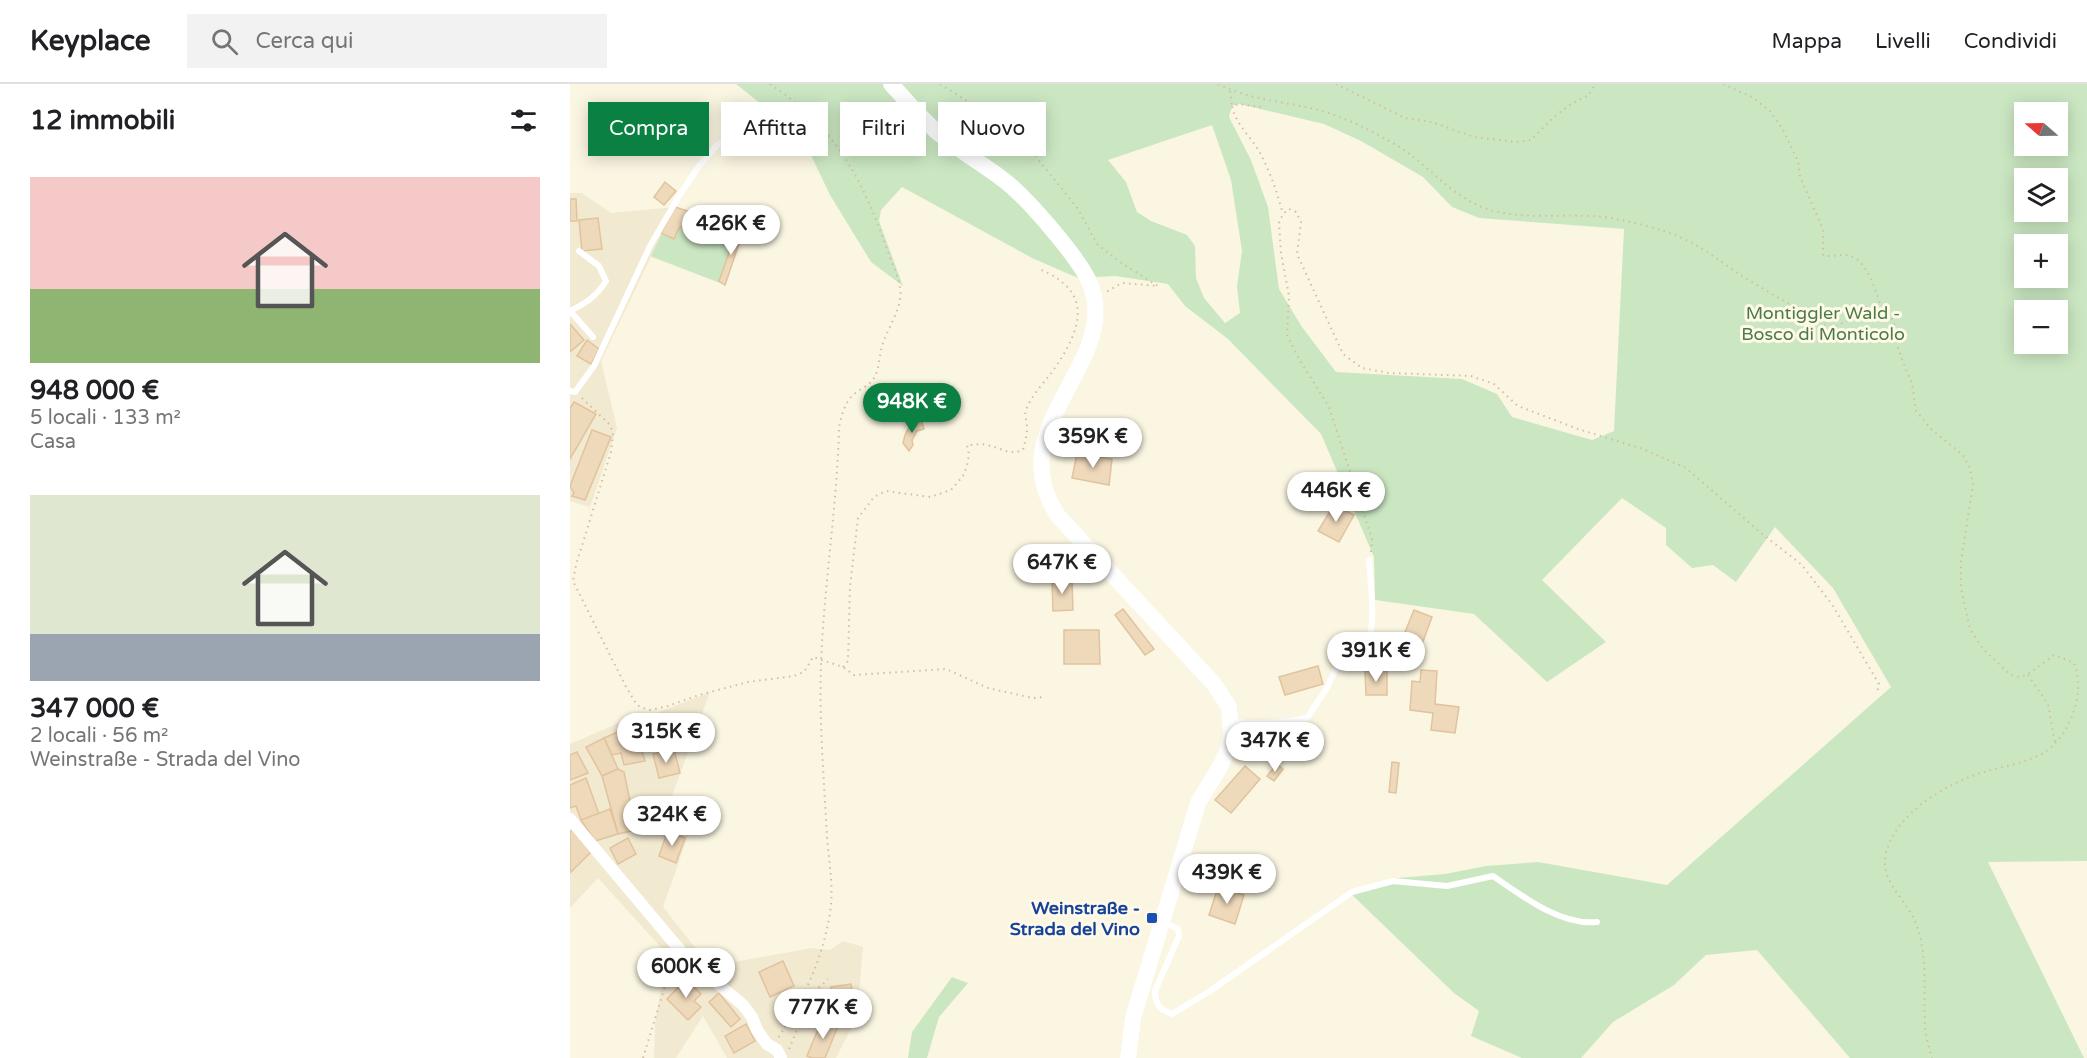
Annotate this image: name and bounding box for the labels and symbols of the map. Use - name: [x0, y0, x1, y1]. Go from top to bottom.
- north arrow: [2014, 102, 2068, 156]
- pin: 426K €: [682, 205, 780, 256]
- park label: Montiggler Wald - Bosco di Monticolo: [1741, 302, 1905, 345]
- pin: 948K €: [863, 383, 961, 434]
- pin: 359K €: [1044, 418, 1142, 469]
- pin: 446K €: [1287, 472, 1385, 523]
- pin: 647K €: [1013, 544, 1111, 595]
- pin: 391K €: [1327, 632, 1425, 683]
- pin: 315K €: [617, 713, 715, 764]
- pin: 347K €: [1226, 722, 1324, 773]
- pin: 324K €: [623, 796, 721, 847]
- pin: 439K €: [1178, 854, 1276, 905]
- place label: Weinstraße - Strada del Vino: [1010, 897, 1140, 940]
- marker: Weinstraße - Strada del Vino: [1145, 911, 1159, 925]
- pin: 600K €: [637, 948, 735, 999]
- pin: 777K €: [774, 989, 872, 1040]

